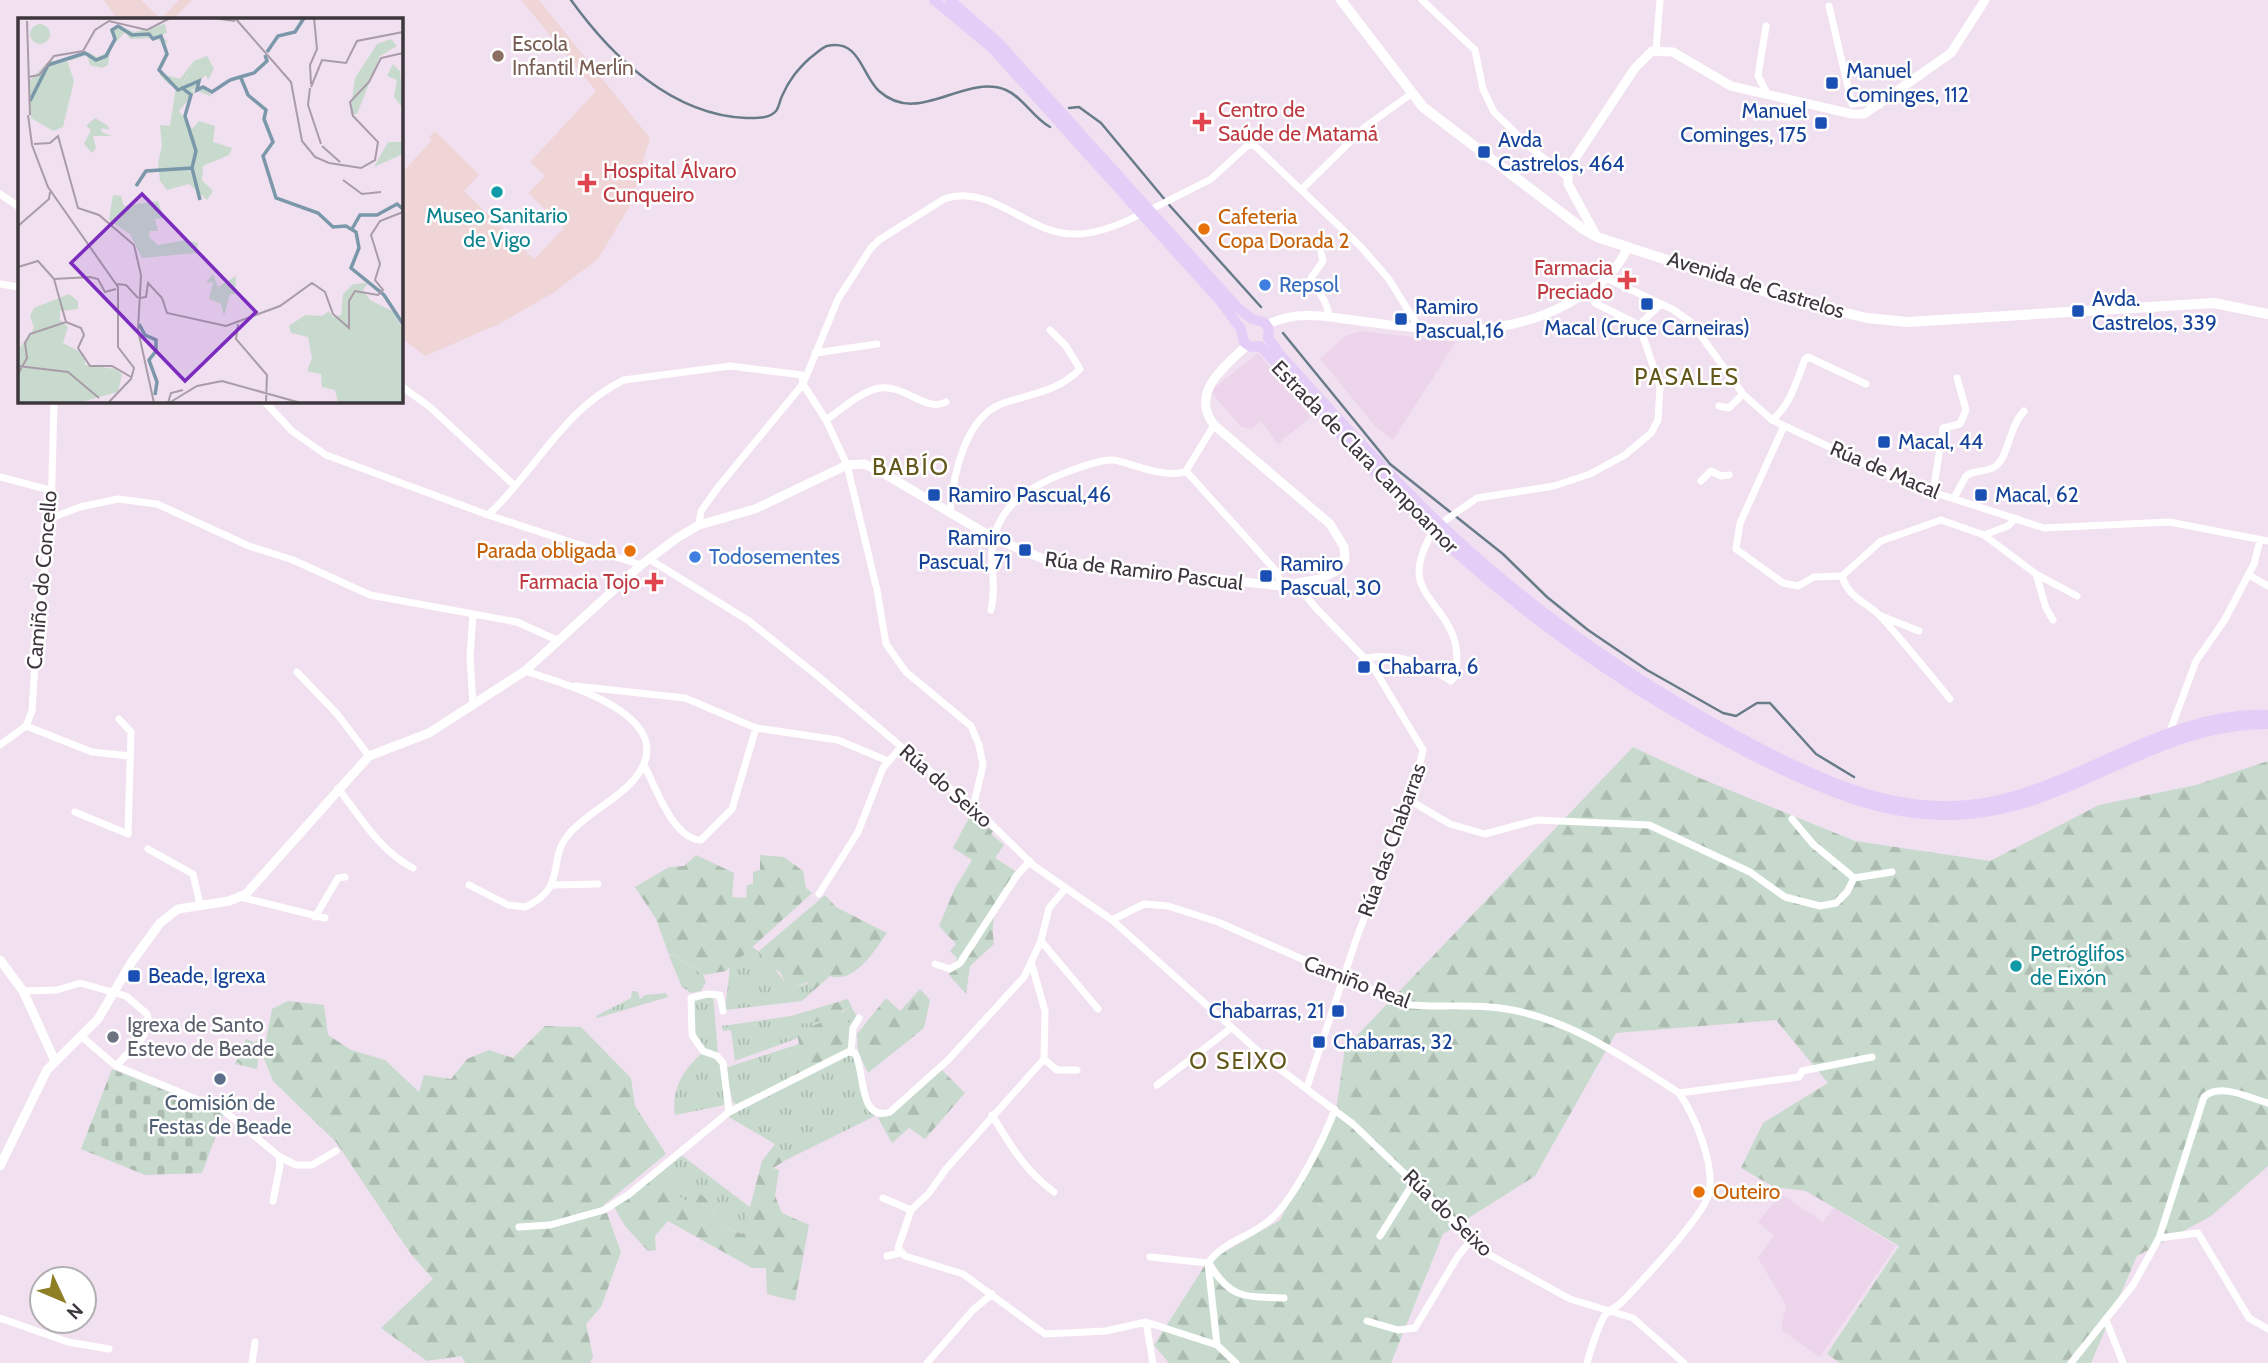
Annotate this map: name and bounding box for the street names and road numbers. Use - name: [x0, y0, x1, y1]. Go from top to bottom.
- street label: Avenida de Castrelos: [1665, 246, 1848, 323]
- street label: Estrada de Clara Campoamor: [1267, 355, 1464, 558]
- street label: Rúa de Macal: [1826, 435, 1944, 504]
- street label: Camiño do Concello: [21, 490, 62, 670]
- street label: Rúa de Ramiro Pascual: [1044, 546, 1245, 595]
- street label: Rúa do Seixo: [895, 739, 998, 833]
- street label: Rúa das Chabarras: [1352, 759, 1431, 920]
- street label: Camiño Real: [1300, 950, 1414, 1013]
- street label: Rúa do Seixo: [1398, 1164, 1498, 1261]

